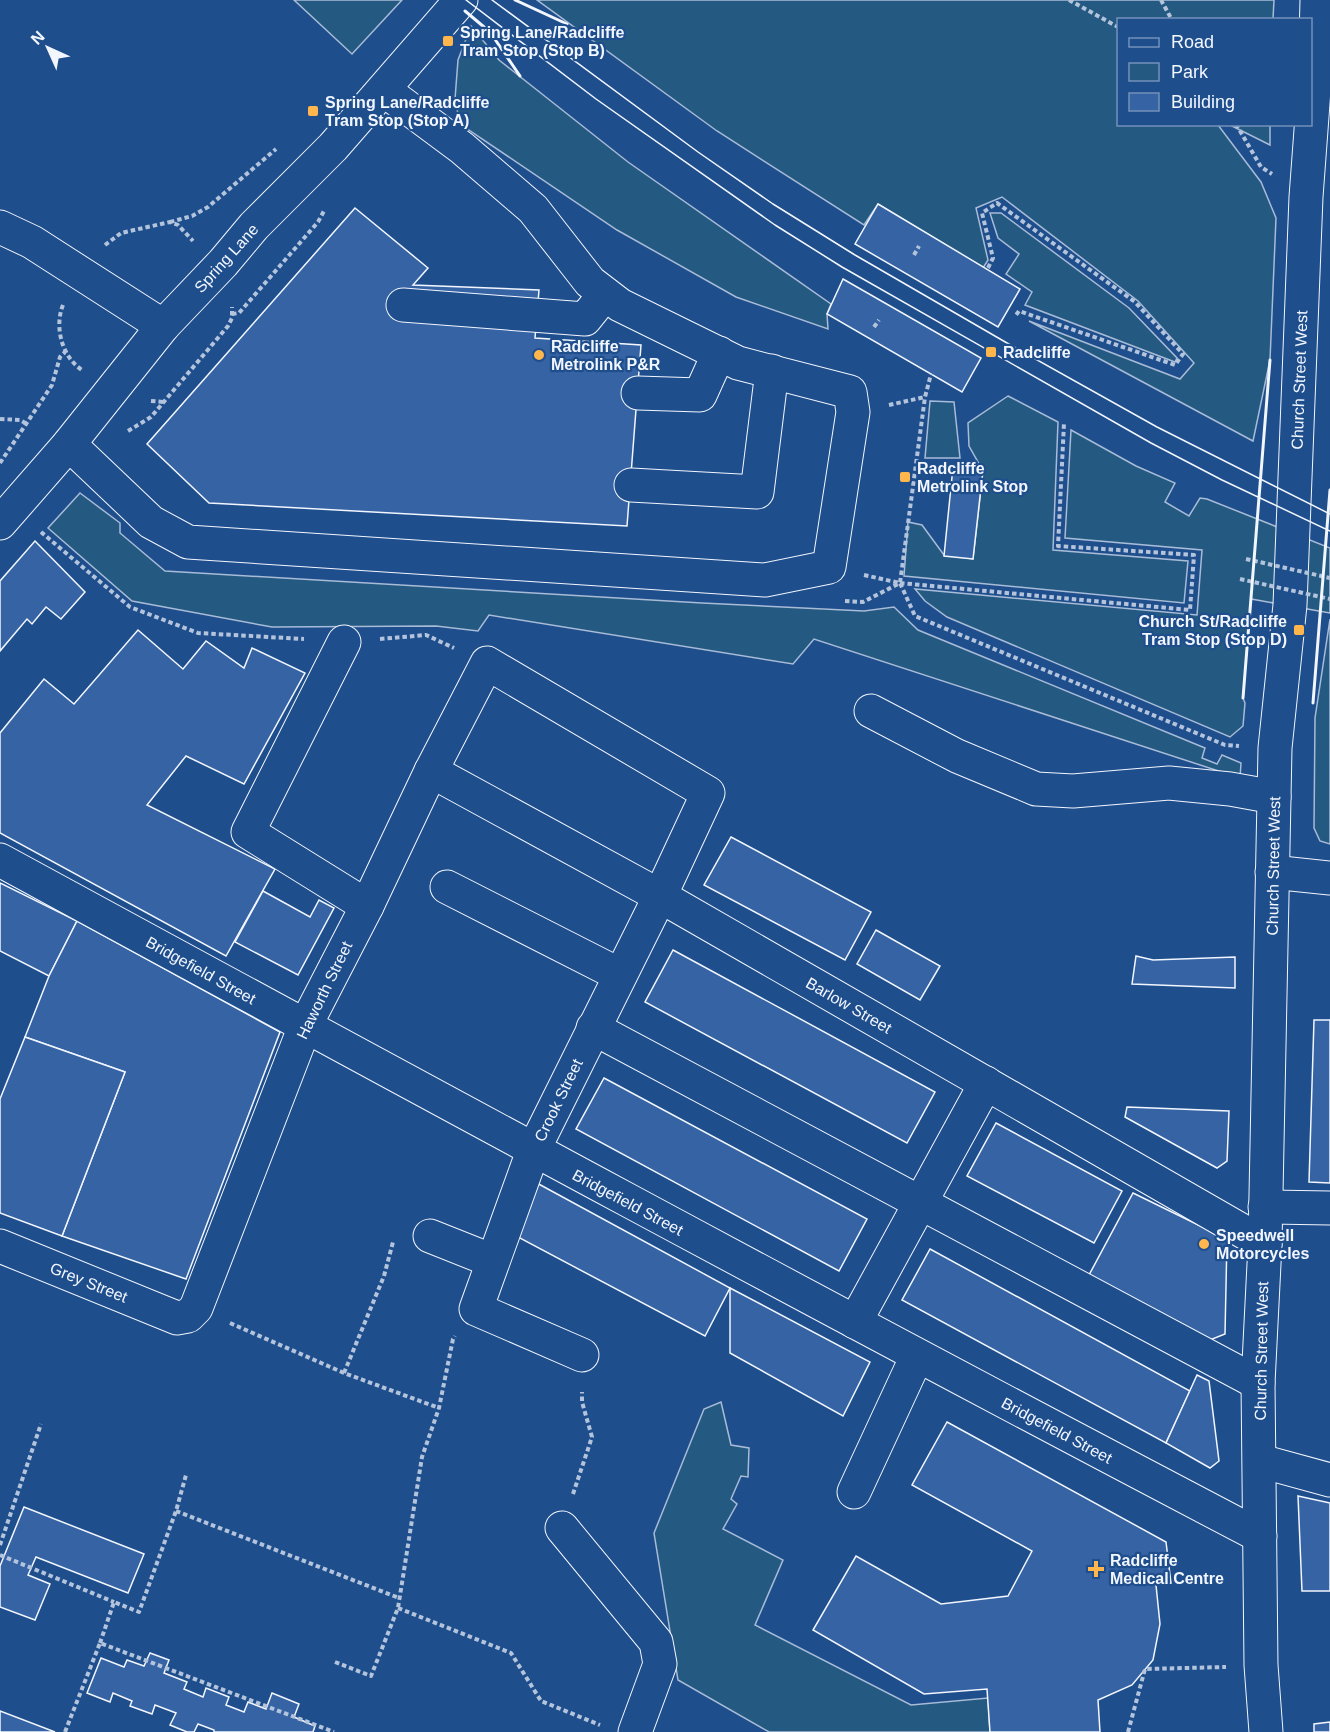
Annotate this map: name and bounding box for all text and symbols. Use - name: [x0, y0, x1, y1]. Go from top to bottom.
- north arrow: [18, 18, 78, 78]
- legend: [1117, 18, 1312, 126]
- place label: Spring Lane/Radcliffe Tram Stop (Stop B): [460, 24, 625, 59]
- text: N: [28, 28, 48, 48]
- text: Road: [1171, 32, 1214, 52]
- marker: Spring Lane/Radcliffe Tram Stop (Stop B): [441, 34, 455, 48]
- text: Park: [1171, 62, 1209, 82]
- text: Building: [1171, 92, 1235, 112]
- place label: Spring Lane/Radcliffe Tram Stop (Stop A): [325, 94, 490, 129]
- marker: Spring Lane/Radcliffe Tram Stop (Stop A): [306, 104, 320, 118]
- street label: Spring Lane: [191, 221, 262, 296]
- street label: Church Street West: [1289, 310, 1310, 450]
- place label: Radcliffe Metrolink P&R: [551, 338, 661, 373]
- place label: Radcliffe: [1003, 344, 1071, 361]
- marker: Radcliffe: [984, 345, 998, 359]
- marker: Radcliffe Metrolink P&R: [532, 348, 546, 362]
- place label: Radcliffe Metrolink Stop: [917, 460, 1028, 495]
- marker: Radcliffe Metrolink Stop: [898, 470, 912, 484]
- place label: Church St/Radcliffe Tram Stop (Stop D): [1139, 613, 1287, 648]
- marker: Church St/Radcliffe Tram Stop (Stop D): [1292, 623, 1306, 637]
- street label: Church Street West: [1264, 796, 1283, 936]
- street label: Bridgefield Street: [143, 933, 259, 1008]
- street label: Haworth Street: [293, 938, 356, 1042]
- street label: Barlow Street: [803, 974, 895, 1037]
- street label: Crook Street: [531, 1056, 586, 1144]
- street label: Bridgefield Street: [570, 1166, 686, 1239]
- place label: Speedwell Motorcycles: [1216, 1227, 1309, 1262]
- marker: Speedwell Motorcycles: [1197, 1237, 1211, 1251]
- street label: Grey Street: [48, 1259, 130, 1306]
- street label: Church Street West: [1252, 1281, 1271, 1421]
- street label: Bridgefield Street: [999, 1394, 1115, 1467]
- place label: Radcliffe Medical Centre: [1110, 1552, 1224, 1587]
- marker: Radcliffe Medical Centre: [1087, 1560, 1105, 1578]

